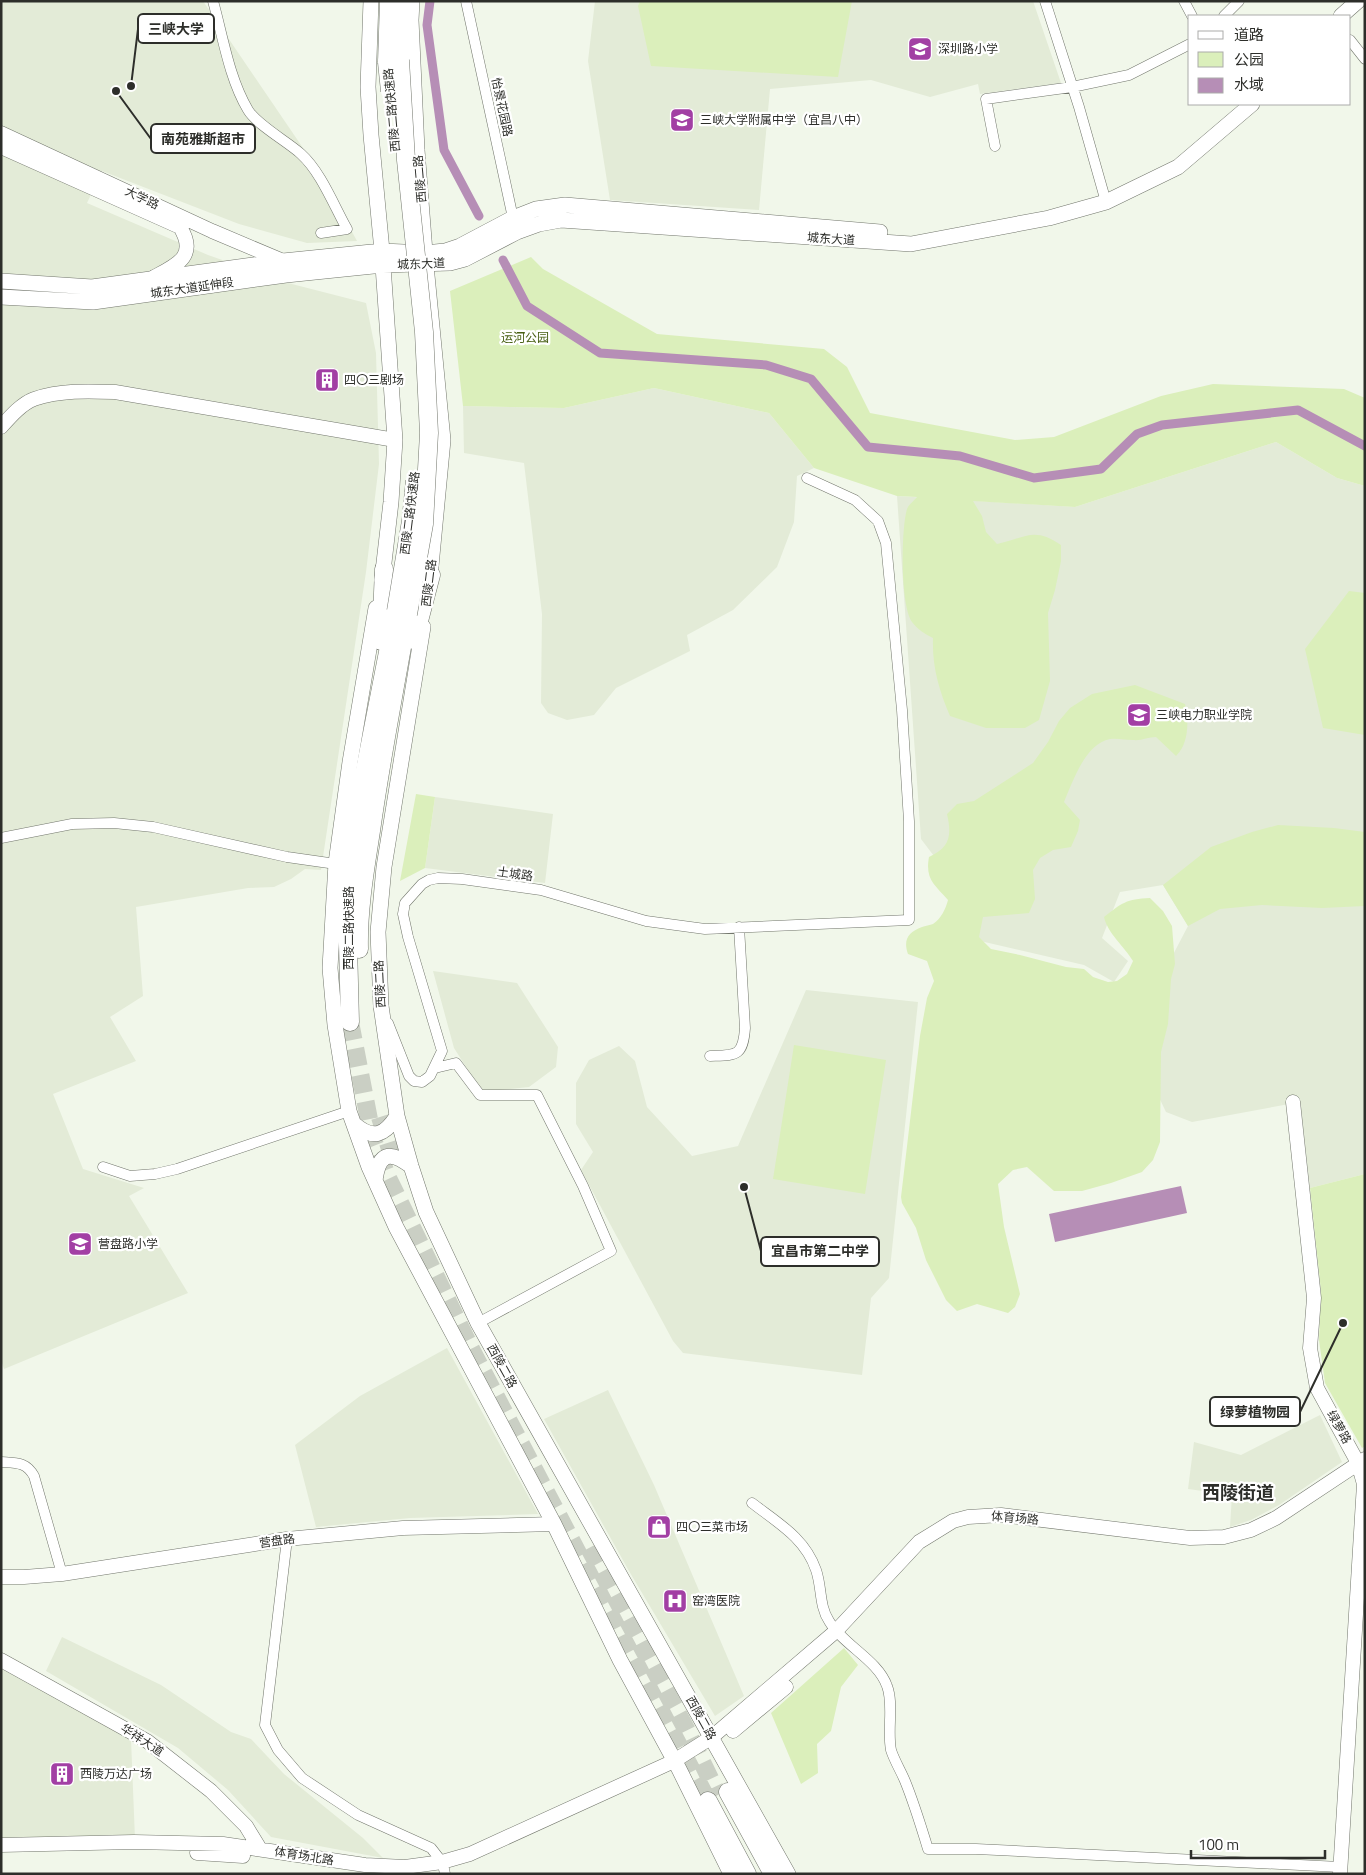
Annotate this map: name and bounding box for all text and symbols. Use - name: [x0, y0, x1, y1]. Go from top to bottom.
- callout: 三峡大学: [138, 14, 214, 43]
- legend: [1188, 15, 1351, 105]
- text: 三峡大学: [148, 18, 204, 39]
- text: 道路: [1234, 23, 1264, 46]
- school or university icon: 深圳路小学: [907, 36, 933, 62]
- place label: 深圳路小学: [938, 39, 998, 58]
- text: 公园: [1234, 48, 1264, 71]
- street label: 西陵二路快速路: [378, 67, 405, 153]
- text: 水域: [1234, 73, 1264, 96]
- street label: 怡景花园路: [487, 76, 518, 138]
- school or university icon: 三峡大学附属中学（宜昌八中）: [669, 107, 695, 133]
- place label: 三峡大学附属中学（宜昌八中）: [700, 110, 868, 129]
- callout: 南苑雅斯超市: [151, 124, 255, 153]
- text: 南苑雅斯超市: [161, 128, 245, 149]
- street label: 西陵二路: [408, 154, 431, 204]
- street label: 大学路: [122, 181, 163, 214]
- street label: 城东大道: [806, 227, 856, 250]
- street label: 城东大道: [397, 253, 445, 274]
- street label: 城东大道延伸段: [149, 272, 235, 303]
- park label: 运河公园: [501, 328, 549, 347]
- building icon: 四〇三剧场: [314, 367, 340, 393]
- place label: 四〇三剧场: [344, 370, 404, 389]
- street label: 西陵二路快速路: [395, 470, 424, 556]
- street label: 西陵二路: [416, 558, 441, 608]
- school or university icon: 三峡电力职业学院: [1126, 702, 1152, 728]
- place label: 三峡电力职业学院: [1156, 705, 1252, 724]
- street label: 土城路: [496, 862, 534, 885]
- street label: 西陵二路快速路: [339, 886, 358, 970]
- street label: 西陵二路: [369, 960, 390, 1008]
- school or university icon: 营盘路小学: [67, 1231, 93, 1257]
- place label: 营盘路小学: [98, 1234, 158, 1253]
- callout: 宜昌市第二中学: [761, 1237, 879, 1266]
- text: 宜昌市第二中学: [771, 1240, 869, 1261]
- street label: 西陵二路: [482, 1340, 522, 1391]
- callout: 绿萝植物园: [1210, 1397, 1300, 1426]
- text: 绿萝植物园: [1220, 1401, 1290, 1422]
- street label: 绿萝路: [1322, 1406, 1356, 1447]
- district label: 西陵街道: [1202, 1479, 1274, 1506]
- street label: 体育场路: [990, 1506, 1040, 1529]
- shop icon: 四〇三菜市场: [646, 1514, 672, 1540]
- place label: 四〇三菜市场: [676, 1517, 748, 1536]
- street label: 营盘路: [258, 1529, 296, 1552]
- hospital icon: 窑湾医院: [662, 1588, 688, 1614]
- place label: 窑湾医院: [692, 1591, 740, 1610]
- street label: 西陵二路: [681, 1692, 721, 1743]
- street label: 华祥大道: [117, 1719, 168, 1761]
- building icon: 西陵万达广场: [49, 1761, 75, 1787]
- place label: 西陵万达广场: [80, 1764, 152, 1783]
- scale bar: [1191, 1828, 1325, 1860]
- text: 100 m: [1198, 1833, 1239, 1856]
- street label: 体育场北路: [273, 1841, 335, 1870]

